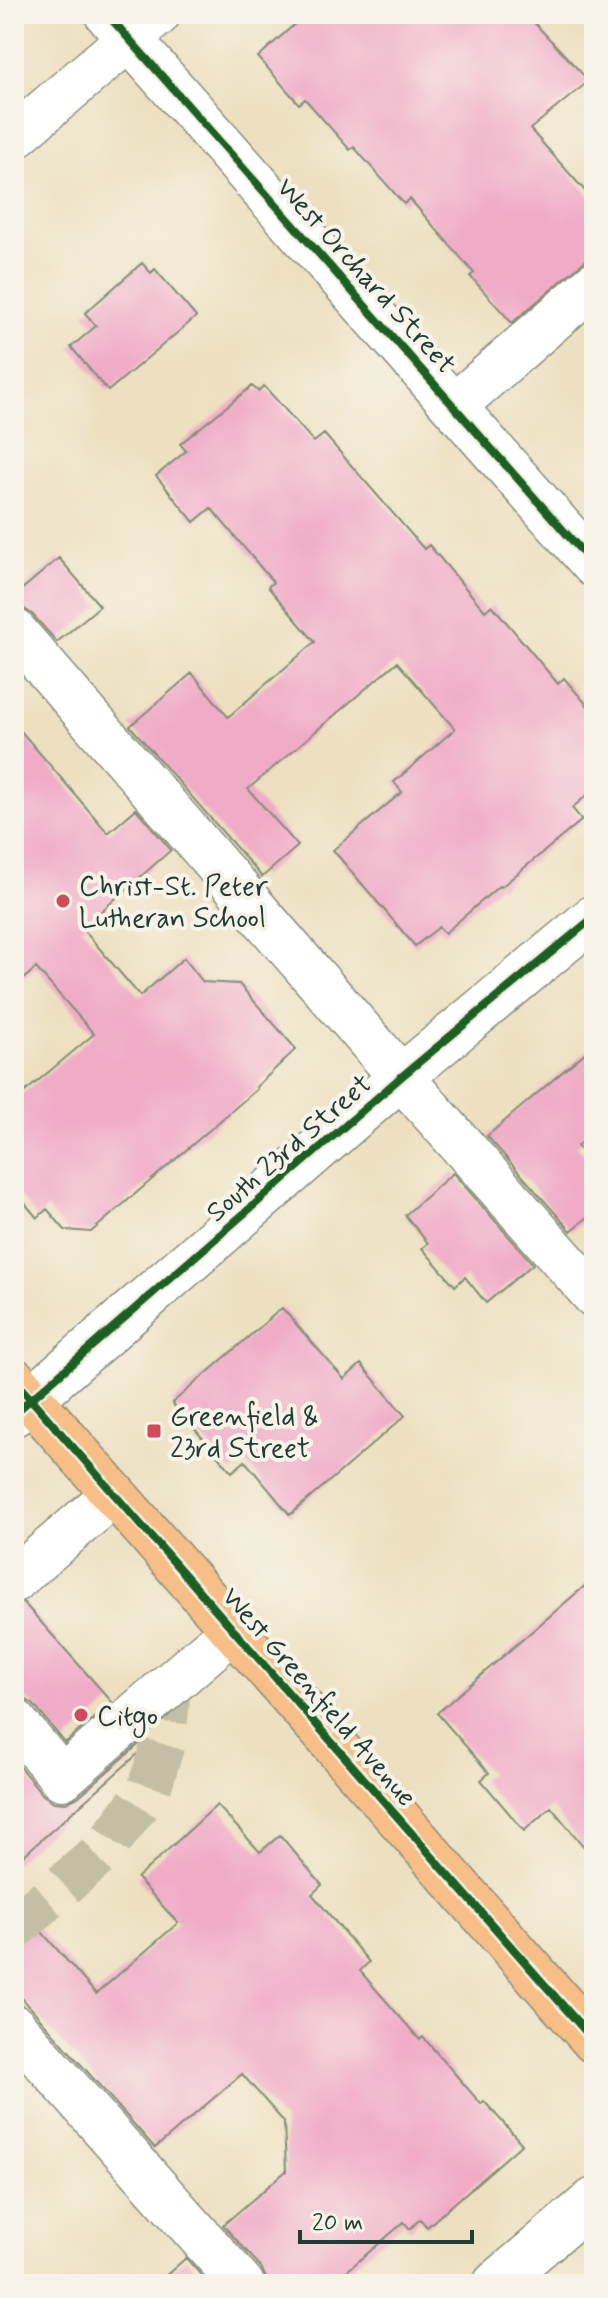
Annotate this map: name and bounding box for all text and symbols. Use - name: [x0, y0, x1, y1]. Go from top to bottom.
- street label: West Orchard Street: [267, 171, 463, 383]
- place label: Christ-St. Peter Lutheran School: [79, 869, 269, 938]
- marker: Christ-St. Peter Lutheran School: [54, 892, 72, 910]
- street label: South 23rd Street: [199, 1067, 380, 1231]
- place label: Greenfield & 23rd Street: [170, 1399, 319, 1468]
- marker: Greenfield & 23rd Street: [145, 1422, 163, 1440]
- street label: West Greenfield Avenue: [212, 1580, 424, 1815]
- place label: Citgo: [97, 1699, 158, 1738]
- marker: Citgo: [72, 1706, 90, 1724]
- scale bar: [300, 2194, 472, 2244]
- text: 20 m: [312, 2208, 363, 2239]

